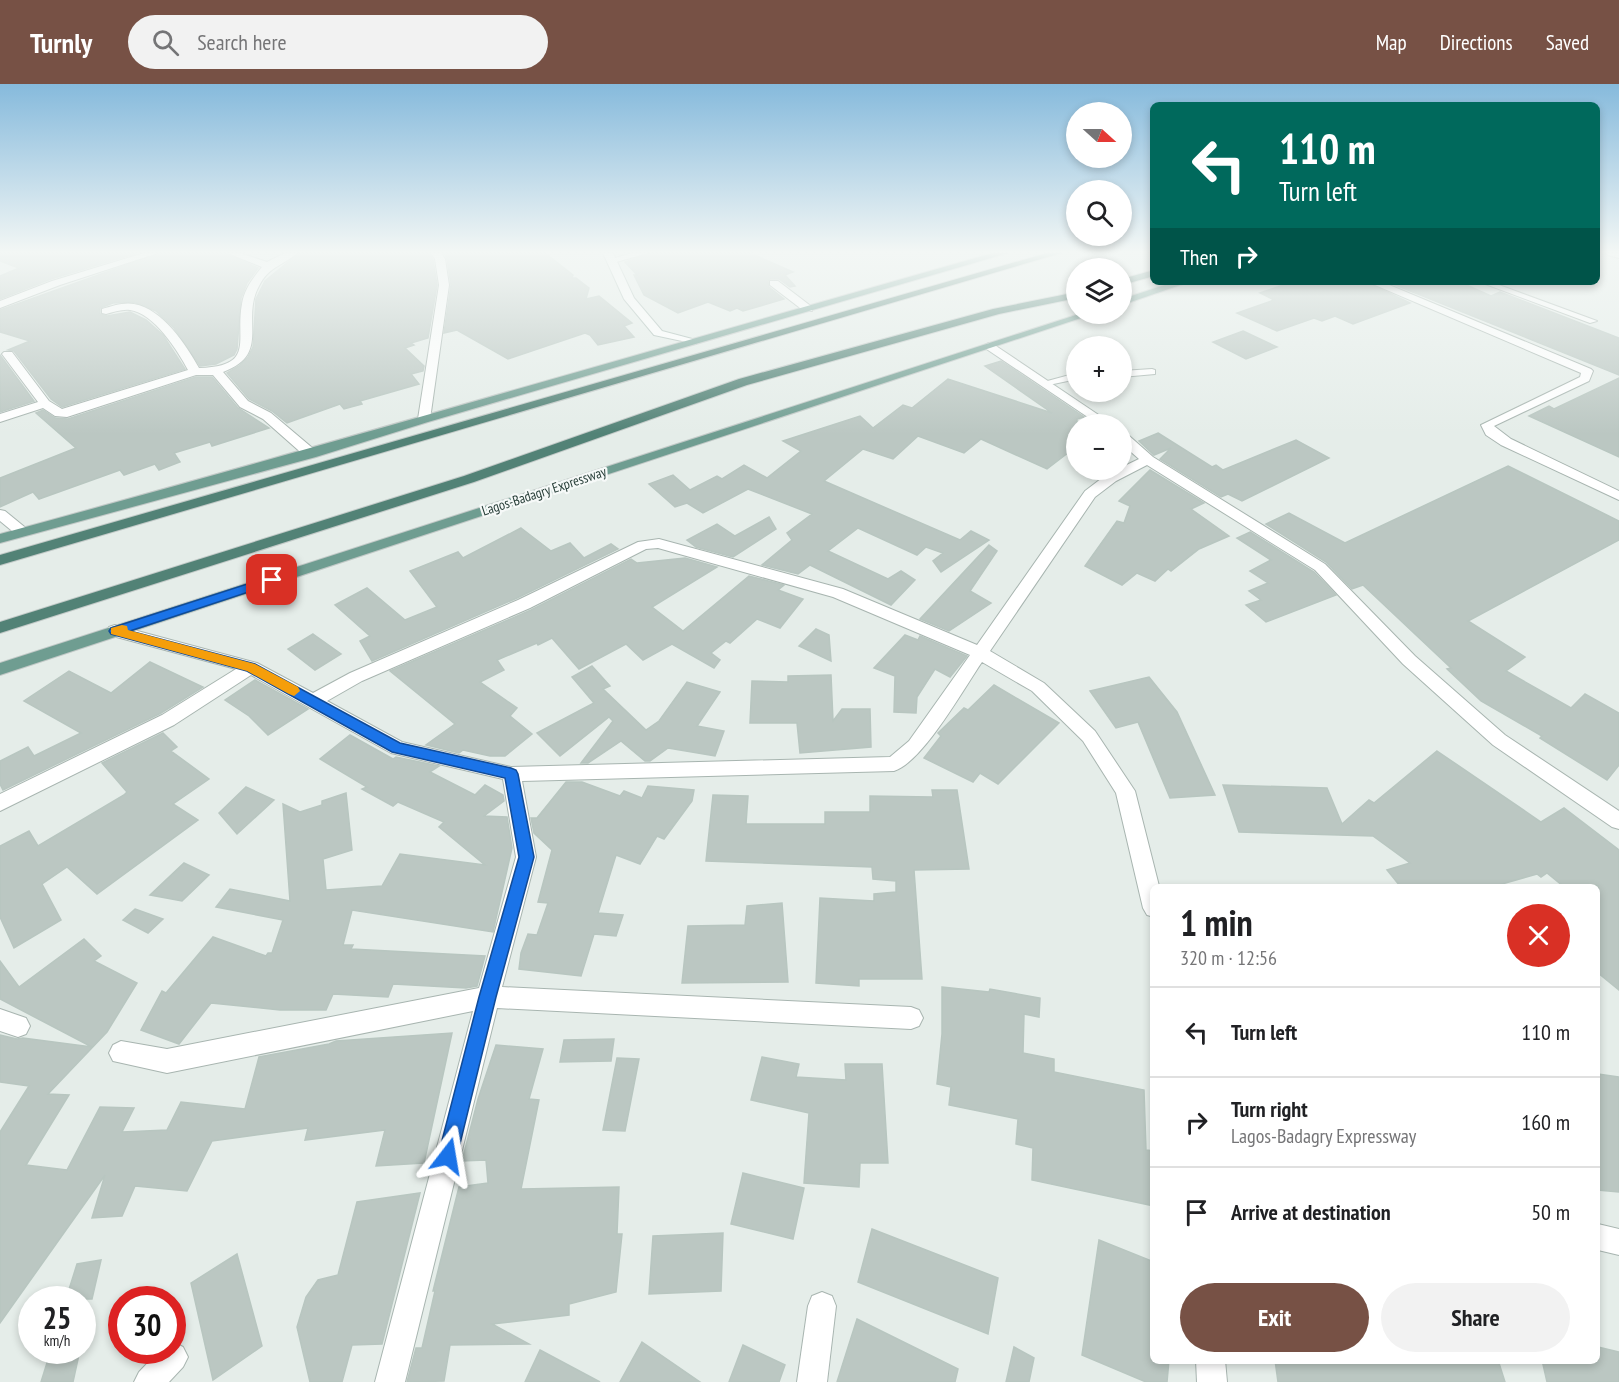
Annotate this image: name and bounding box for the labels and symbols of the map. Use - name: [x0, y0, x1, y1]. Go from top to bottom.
- north arrow: [1066, 102, 1132, 168]
- street label: Lagos-Badagry Expressway: [480, 462, 609, 520]
- pin: [246, 554, 297, 605]
- position arrow: [416, 1124, 480, 1188]
- speed limit sign: 30: [108, 1286, 186, 1364]

